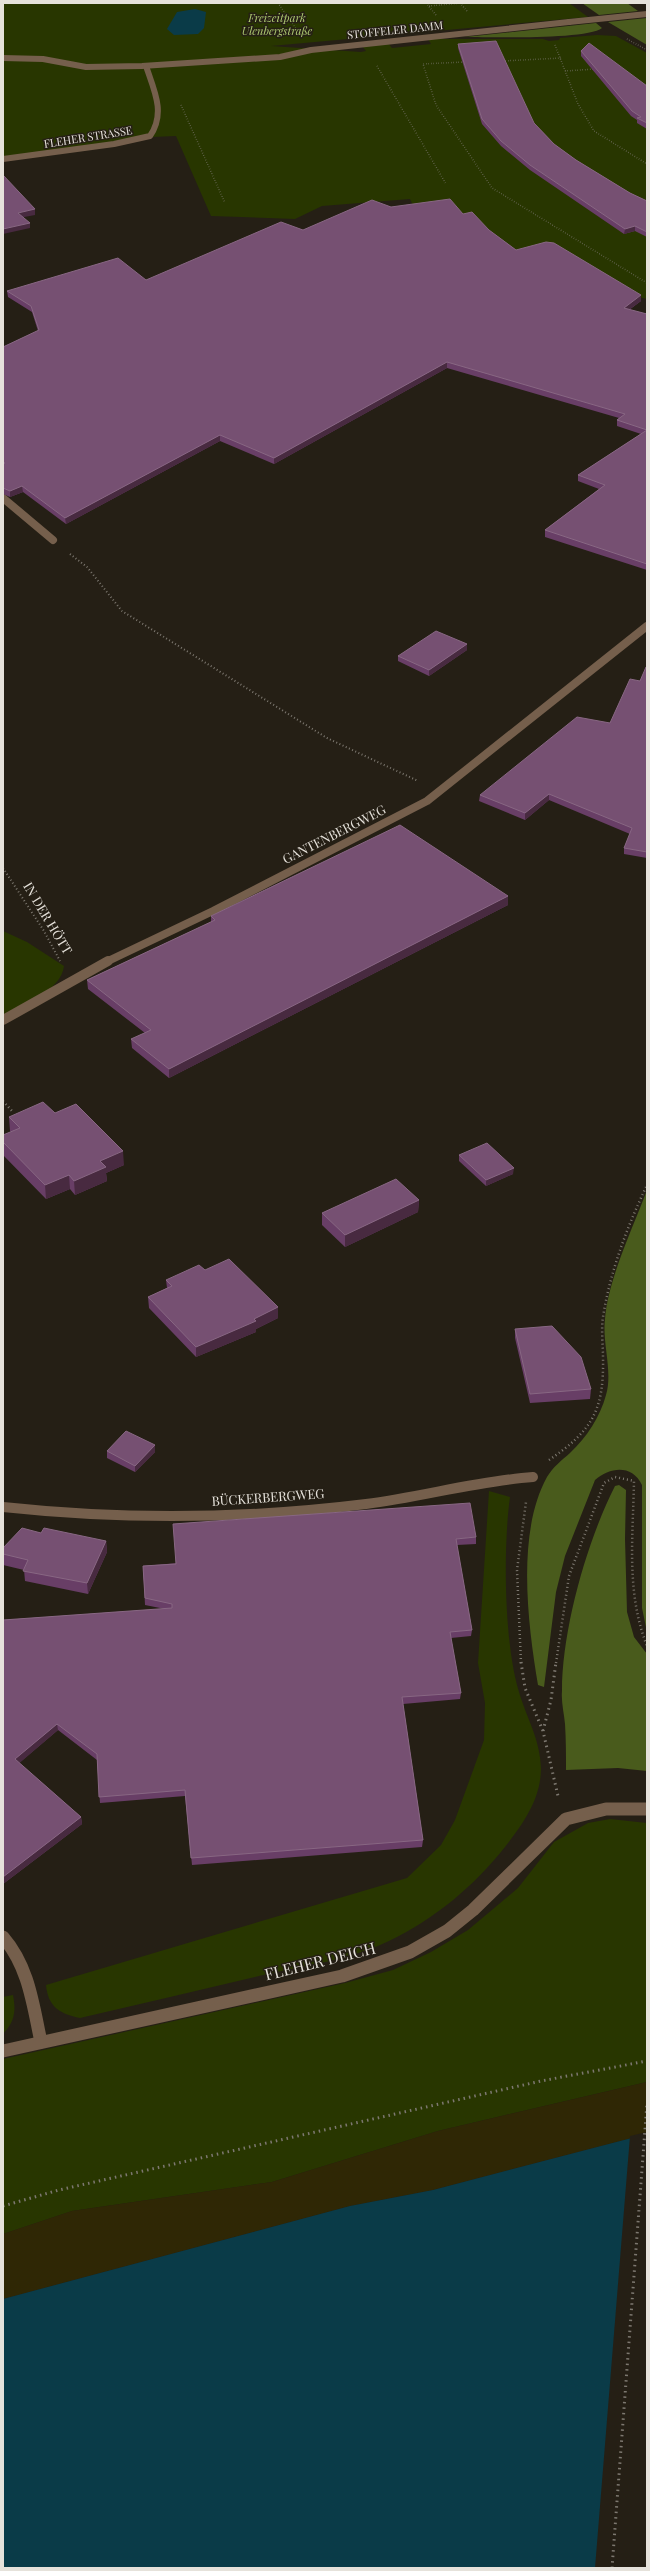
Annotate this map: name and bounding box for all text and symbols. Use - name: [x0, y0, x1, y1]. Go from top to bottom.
- park label: Freizeitpark Ulenbergstraße: [242, 10, 312, 38]
- street label: STOFFELER DAMM: [346, 17, 444, 42]
- street label: FLEHER STRASSE: [42, 122, 134, 151]
- street label: GANTENBERGWEG: [279, 800, 388, 867]
- street label: IN DER HÖTT: [20, 879, 77, 957]
- street label: BÜCKERBERGWEG: [211, 1484, 325, 1509]
- street label: FLEHER DEICH: [262, 1937, 378, 1984]

